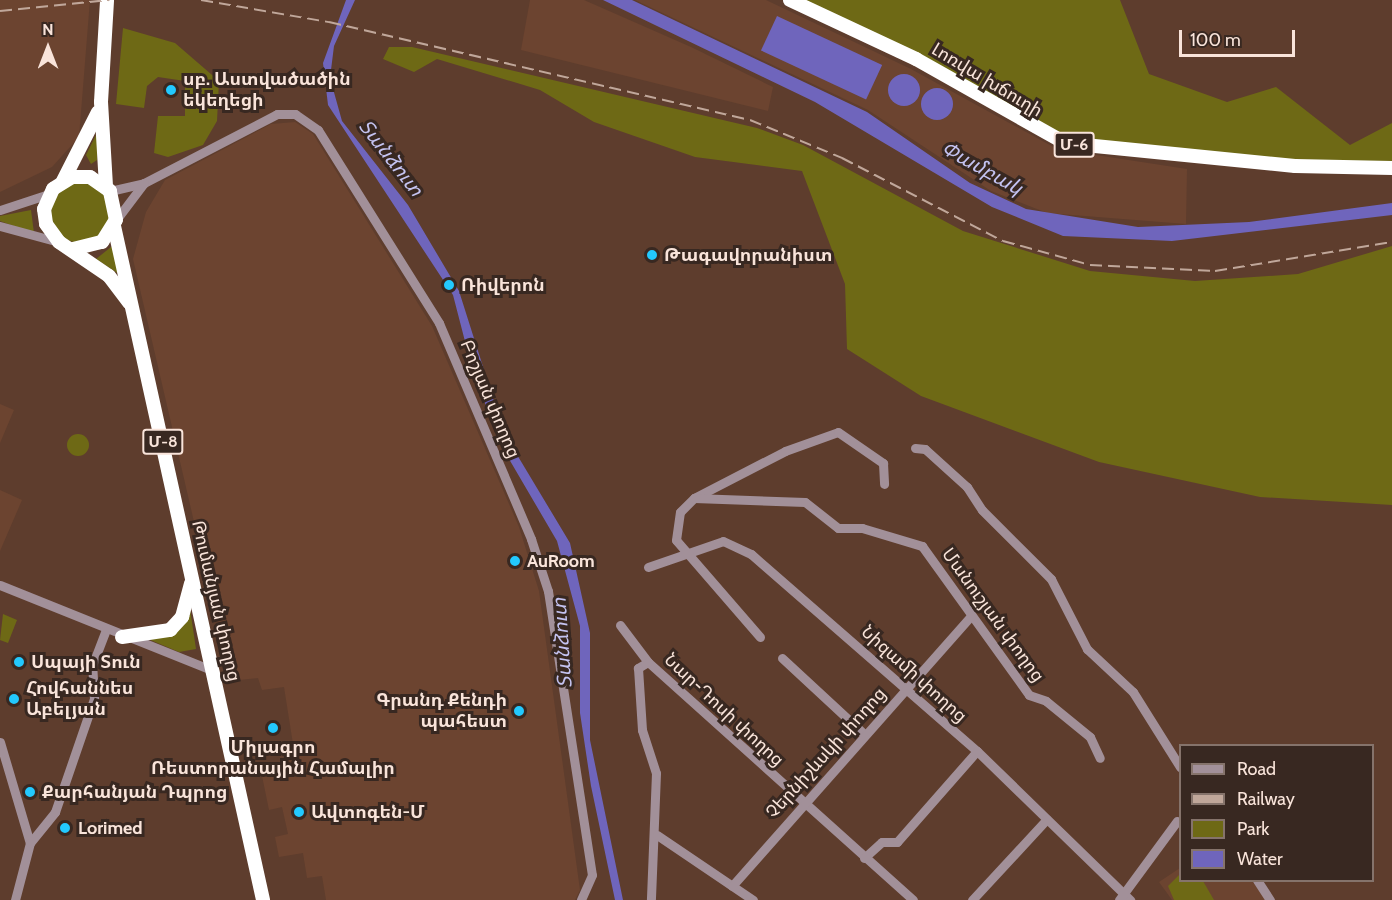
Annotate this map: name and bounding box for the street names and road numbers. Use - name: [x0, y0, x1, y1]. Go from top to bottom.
- street label: Լոռվա խճուղի: [927, 38, 1047, 122]
- road number: Մ-6: [1053, 132, 1095, 158]
- street label: Բոշյան փողոց: [455, 337, 525, 461]
- road number: Մ-8: [142, 429, 184, 455]
- street label: Թումանյան փողոց: [187, 518, 245, 684]
- street label: Մանուշյան փողոց: [937, 544, 1049, 686]
- street label: Նիզամի փողոց: [857, 621, 971, 727]
- street label: Նար-Դոսի փողոց: [660, 649, 788, 771]
- street label: Չերնիշևսկի փողոց: [761, 683, 891, 823]

